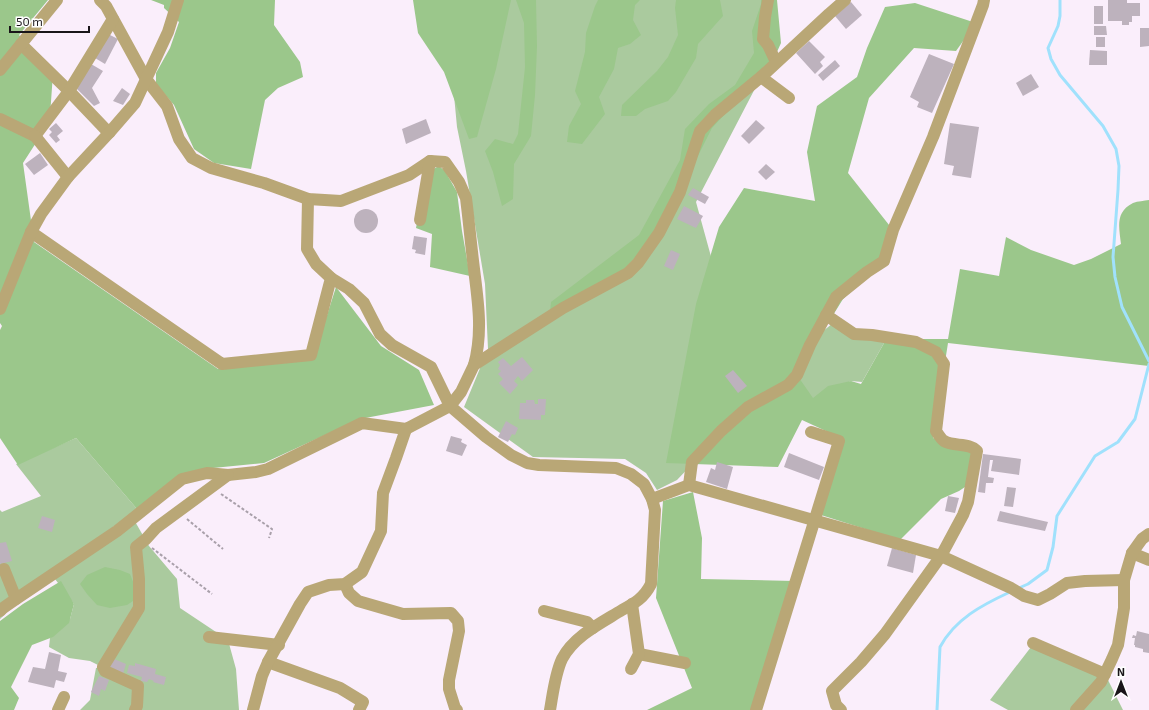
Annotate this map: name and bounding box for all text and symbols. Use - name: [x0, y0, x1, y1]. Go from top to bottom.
- scale bar: [10, 8, 89, 34]
- text: 50 m: [16, 14, 43, 28]
- north arrow: [1101, 662, 1141, 702]
- text: N: [1117, 665, 1125, 678]

